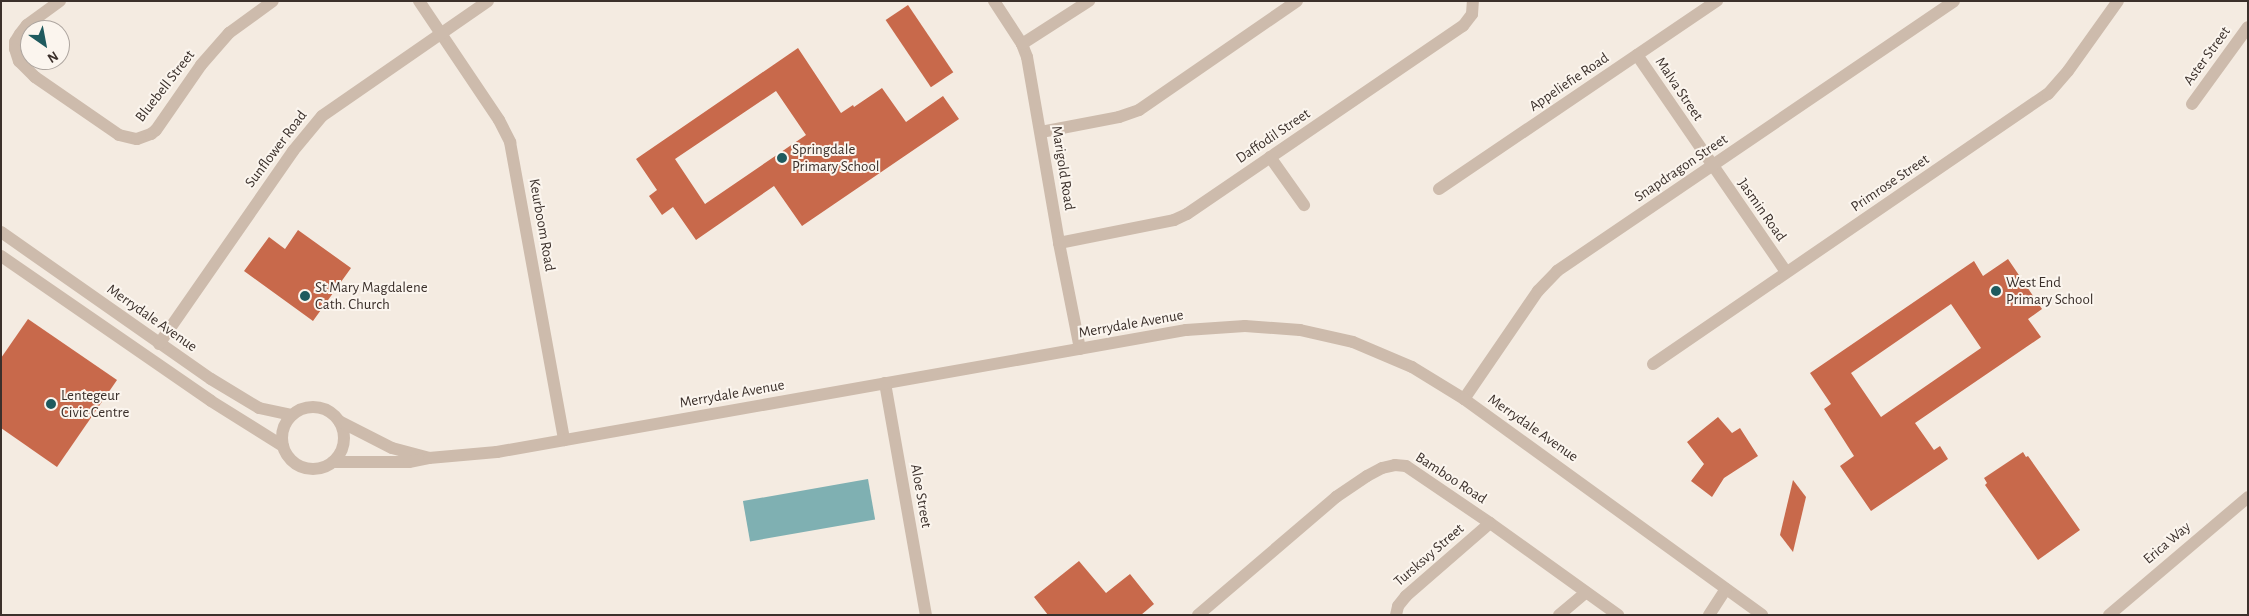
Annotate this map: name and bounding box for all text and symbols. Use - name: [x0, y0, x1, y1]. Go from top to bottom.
- north arrow: [20, 20, 70, 70]
- street label: Aster Street: [2180, 23, 2234, 89]
- street label: Bluebell Street: [131, 47, 199, 125]
- text: N: [45, 48, 61, 65]
- street label: Appeliefie Road: [1526, 49, 1612, 115]
- street label: Malva Street: [1651, 54, 1707, 124]
- street label: Daffodil Street: [1233, 105, 1313, 167]
- street label: Sunflower Road: [241, 107, 311, 191]
- street label: Marigold Road: [1047, 124, 1079, 212]
- street label: Snapdragon Street: [1631, 130, 1731, 206]
- place label: Springdale Primary School: [792, 140, 880, 175]
- street label: Primrose Street: [1848, 150, 1932, 216]
- marker: Springdale Primary School: [776, 152, 788, 164]
- street label: Jasmin Road: [1734, 175, 1790, 245]
- street label: Keurboom Road: [525, 177, 559, 273]
- place label: West End Primary School: [2006, 273, 2094, 308]
- place label: St Mary Magdalene Cath. Church: [315, 278, 428, 313]
- street label: Merrydale Avenue: [103, 280, 201, 356]
- marker: West End Primary School: [1990, 285, 2002, 297]
- marker: St Mary Magdalene Cath. Church: [299, 290, 311, 302]
- street label: Merrydale Avenue: [1077, 306, 1185, 342]
- street label: Merrydale Avenue: [678, 376, 786, 412]
- place label: Lentegeur Civic Centre: [61, 386, 129, 421]
- street label: Merrydale Avenue: [1484, 390, 1582, 466]
- marker: Lentegeur Civic Centre: [45, 398, 57, 410]
- street label: Bamboo Road: [1412, 448, 1490, 508]
- street label: Aloe Street: [907, 463, 935, 529]
- street label: Erica Way: [2140, 518, 2194, 568]
- street label: Tursksvy Street: [1390, 520, 1468, 590]

